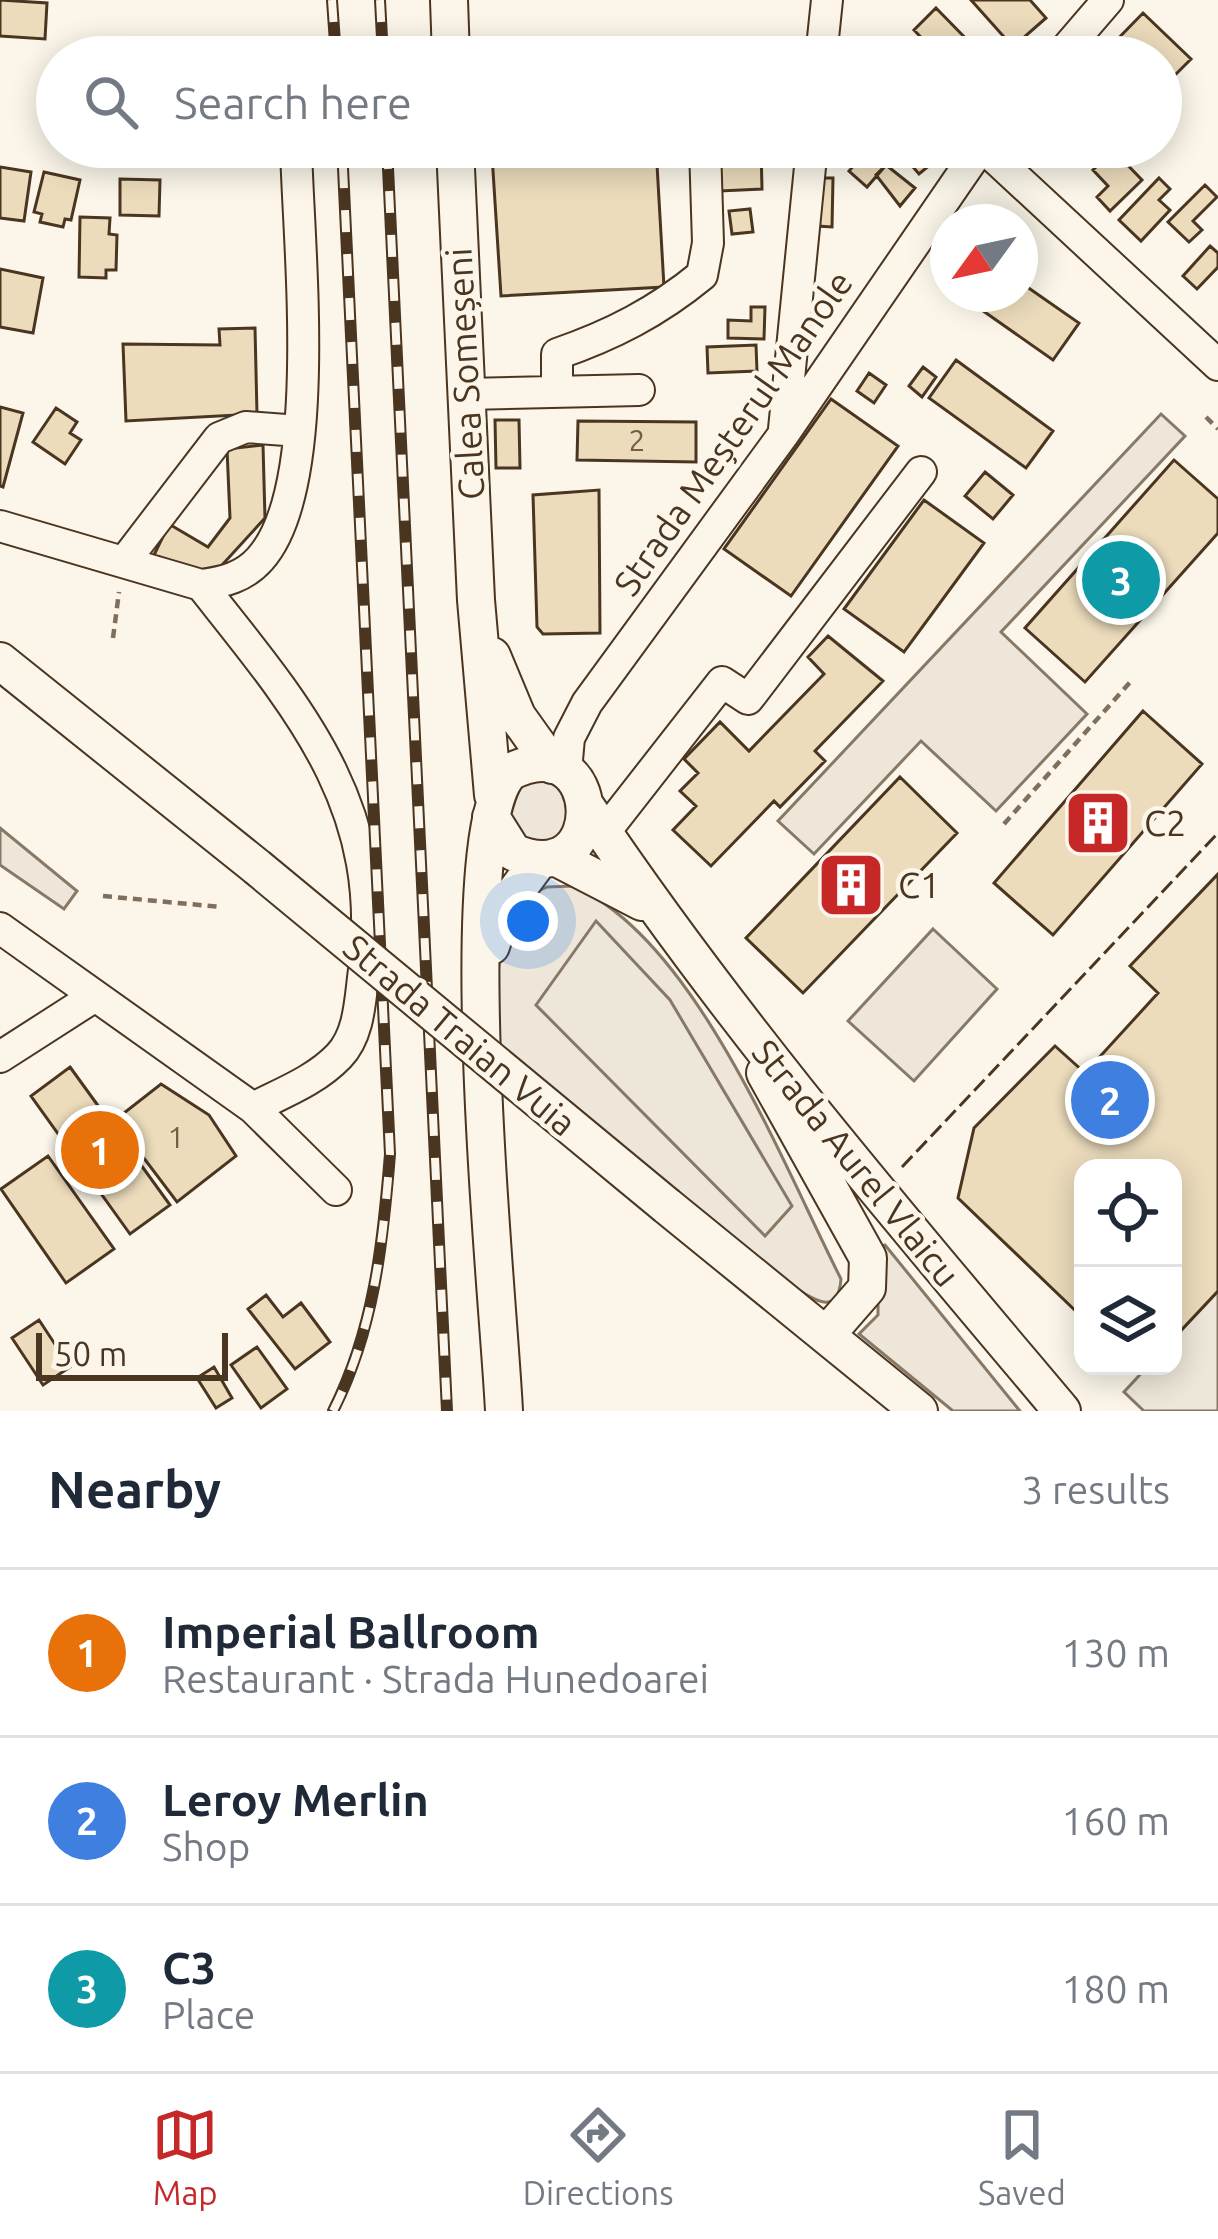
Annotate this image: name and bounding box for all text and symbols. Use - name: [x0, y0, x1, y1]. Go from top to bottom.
- search box: [36, 36, 1182, 168]
- icon: search: [78, 69, 144, 135]
- text: Search here: [174, 77, 412, 128]
- north arrow: [930, 204, 1038, 312]
- street label: Calea Someșeni: [437, 247, 492, 501]
- street label: Strada Meșterul Manole: [605, 263, 860, 603]
- house number: 2: [629, 423, 645, 457]
- pin: 3: [1082, 535, 1160, 625]
- building icon: C2: [1063, 788, 1133, 858]
- place label: C2: [1144, 802, 1186, 843]
- building icon: C1: [816, 850, 886, 920]
- place label: C1: [898, 864, 940, 905]
- your location: [498, 891, 558, 951]
- street label: Strada Traian Vuia: [336, 926, 585, 1144]
- street label: Strada Aurel Vlaicu: [744, 1031, 968, 1294]
- pin: 2: [1071, 1055, 1149, 1145]
- pin: 1: [61, 1105, 139, 1195]
- house number: 1: [168, 1120, 184, 1154]
- map controls: [1074, 1159, 1182, 1375]
- button: locate: [1074, 1159, 1182, 1267]
- button: layers: [1074, 1267, 1182, 1375]
- scale bar: [36, 1327, 228, 1380]
- text: 50 m: [54, 1335, 127, 1372]
- text: Nearby: [48, 1460, 221, 1518]
- text: 3 results: [1021, 1468, 1170, 1511]
- text: Imperial Ballroom: [162, 1606, 540, 1657]
- text: 1: [76, 1631, 98, 1674]
- text: 130 m: [1061, 1631, 1170, 1674]
- text: Restaurant · Strada Hunedoarei: [162, 1657, 709, 1700]
- text: Leroy Merlin: [162, 1774, 429, 1825]
- text: 2: [76, 1799, 98, 1842]
- text: 160 m: [1061, 1799, 1170, 1842]
- text: Shop: [162, 1825, 250, 1868]
- text: C3: [162, 1942, 216, 1993]
- text: 3: [76, 1967, 98, 2010]
- text: 180 m: [1061, 1967, 1170, 2010]
- text: Place: [162, 1993, 255, 2036]
- tab: Map: [152, 2102, 218, 2211]
- tab: Directions: [523, 2102, 673, 2211]
- tab: Saved: [978, 2102, 1066, 2211]

